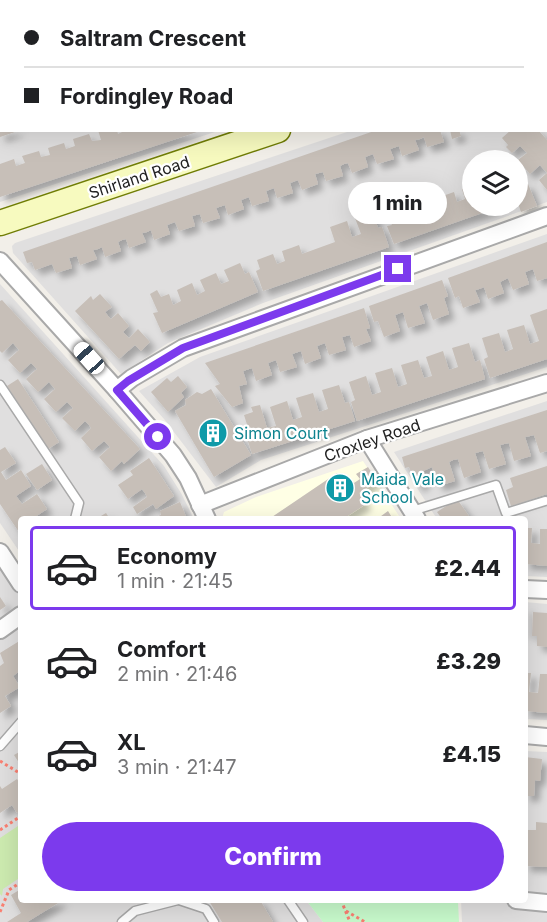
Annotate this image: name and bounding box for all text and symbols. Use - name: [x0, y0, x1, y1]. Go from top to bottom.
- text: Saltram Crescent: [60, 25, 246, 51]
- text: Fordingley Road: [60, 83, 233, 109]
- map controls: [462, 150, 528, 216]
- button: layers: [462, 150, 528, 216]
- street label: Shirland Road: [86, 151, 192, 203]
- callout: 1 min: [348, 182, 448, 224]
- text: 1 min: [372, 191, 423, 215]
- route end: [384, 255, 411, 282]
- car: [70, 339, 108, 377]
- street label: Croxley Road: [321, 414, 423, 466]
- building icon: Simon Court: [197, 417, 229, 449]
- route start: [144, 423, 171, 450]
- place label: Simon Court: [234, 423, 328, 443]
- place label: Maida Vale School: [361, 469, 444, 507]
- building icon: Maida Vale School: [324, 472, 356, 504]
- icon: car: [45, 541, 99, 595]
- text: Economy: [117, 543, 217, 569]
- text: £2.44: [435, 555, 501, 581]
- text: 1 min · 21:45: [117, 569, 233, 593]
- icon: car: [45, 634, 99, 688]
- text: Comfort: [117, 636, 206, 662]
- text: £3.29: [436, 648, 501, 674]
- text: 2 min · 21:46: [117, 662, 237, 686]
- icon: car: [45, 727, 99, 781]
- text: XL: [117, 729, 146, 755]
- text: £4.15: [443, 741, 501, 767]
- text: 3 min · 21:47: [117, 755, 237, 779]
- button: Confirm: [42, 822, 504, 891]

